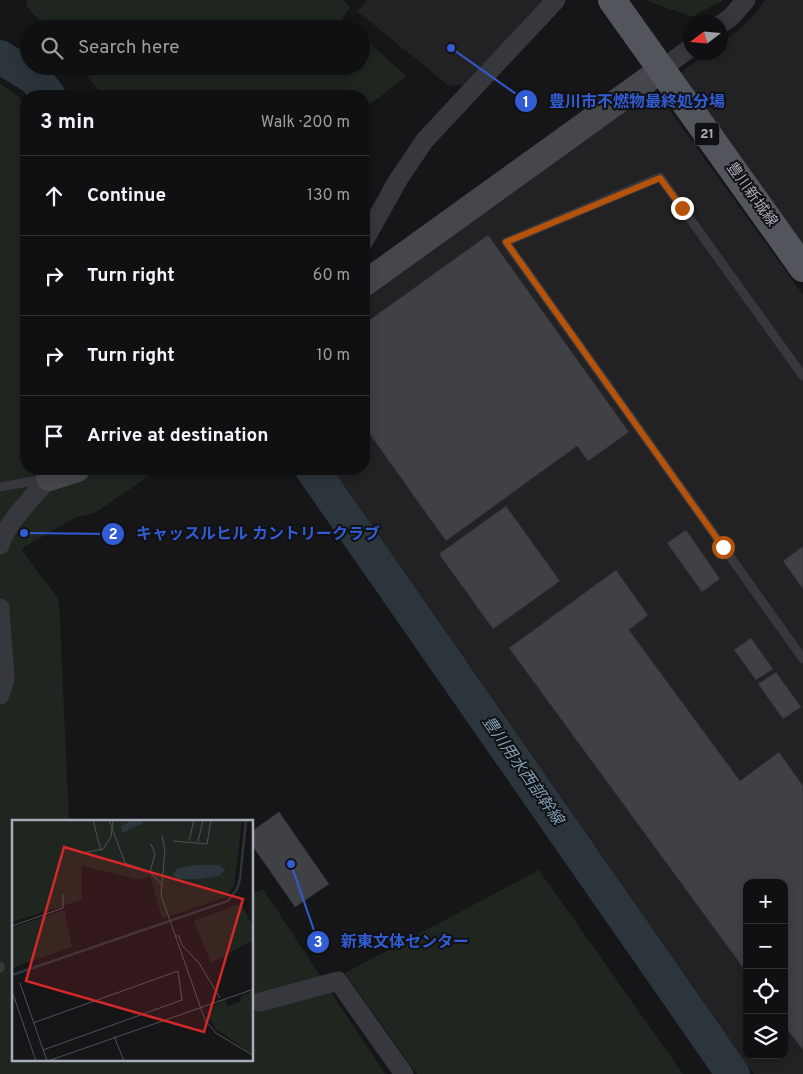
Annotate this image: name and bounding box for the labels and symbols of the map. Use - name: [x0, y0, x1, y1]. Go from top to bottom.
- north arrow: [683, 15, 728, 60]
- callout: 豊川市不燃物最終処分場: [514, 86, 735, 117]
- text: 豊川市不燃物最終処分場: [549, 92, 725, 113]
- text: 1: [523, 94, 529, 113]
- road number: 21: [694, 122, 720, 146]
- street label: 豊川新城線: [721, 159, 781, 231]
- route end: [671, 197, 694, 220]
- callout: キャッスルヒル カントリークラブ: [101, 518, 390, 549]
- text: キャッスルヒル カントリークラブ: [136, 525, 380, 545]
- text: 2: [108, 526, 118, 545]
- route start: [712, 536, 735, 559]
- water label: 豊川用水西部幹線: [477, 713, 568, 831]
- inset map: [12, 820, 254, 1062]
- callout: 新東文体センター: [306, 926, 479, 957]
- text: 新東文体センター: [341, 933, 469, 953]
- text: 3: [314, 934, 323, 953]

